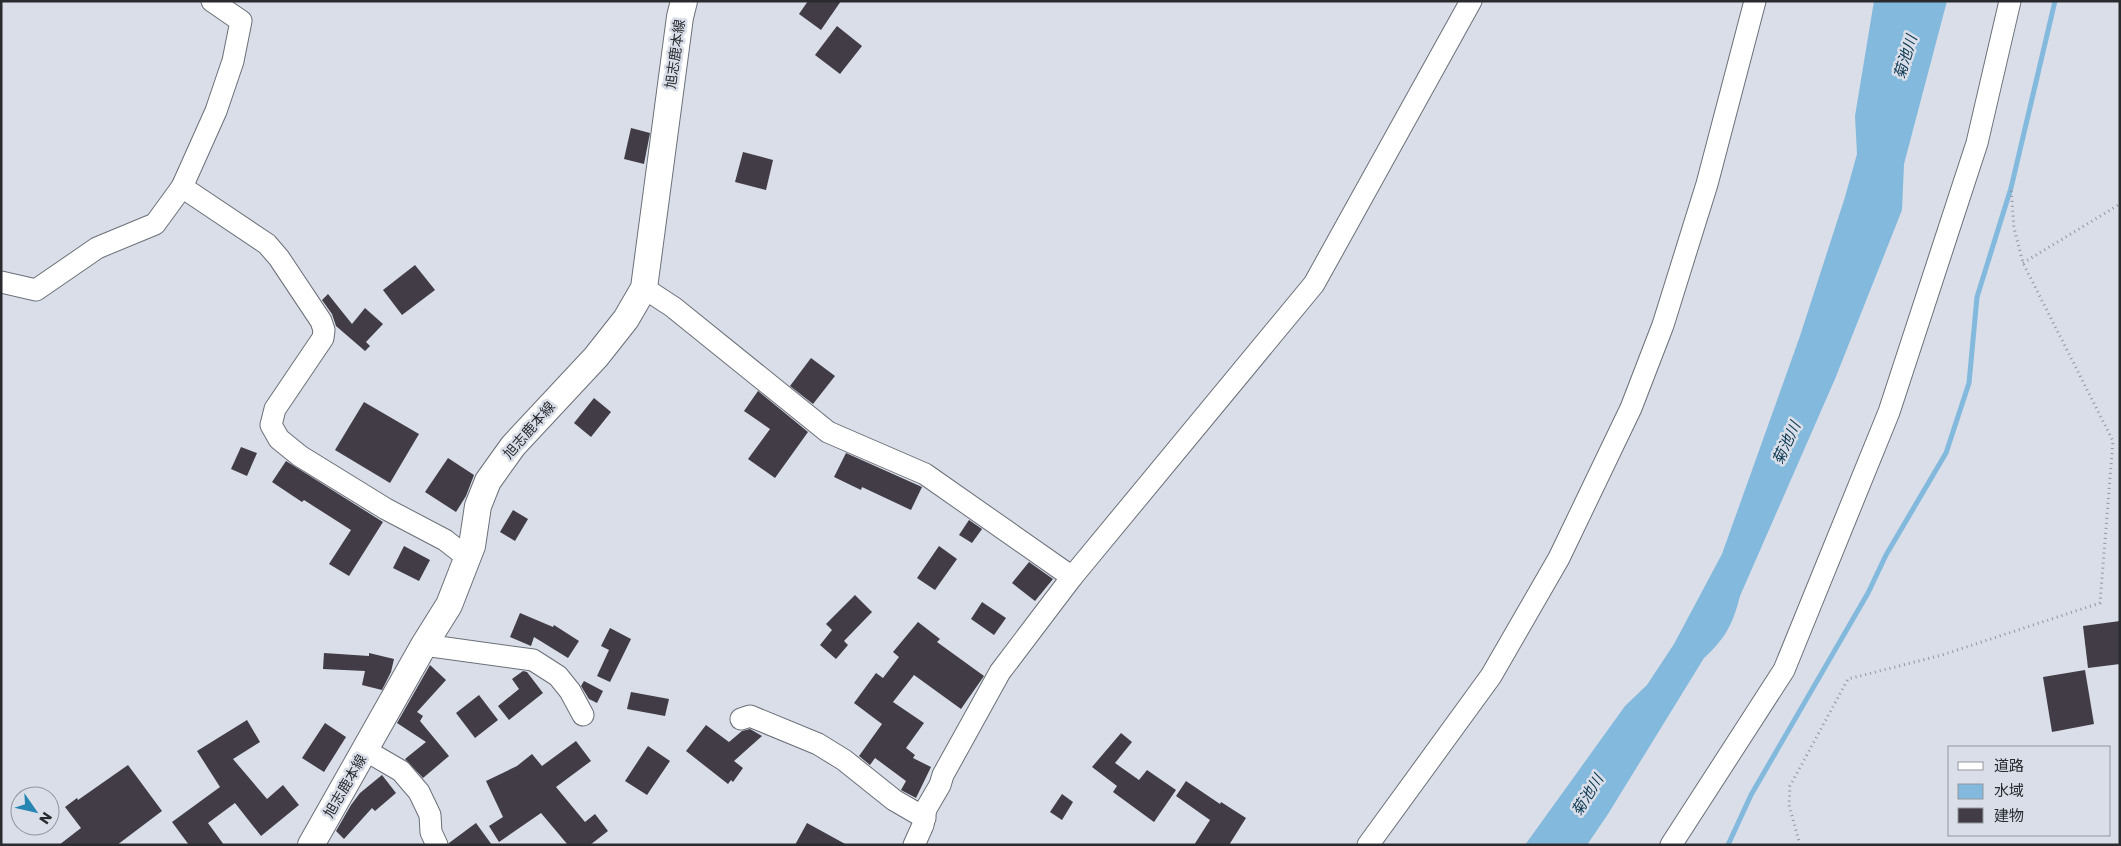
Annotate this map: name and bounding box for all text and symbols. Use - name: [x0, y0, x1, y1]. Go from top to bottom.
- street label: 旭志鹿本線: [660, 18, 690, 90]
- water label: 菊池川: [1888, 31, 1922, 82]
- street label: 旭志鹿本線: [498, 397, 560, 463]
- water label: 菊池川: [1767, 416, 1806, 468]
- legend: [1948, 746, 2111, 836]
- street label: 旭志鹿本線: [319, 751, 371, 821]
- text: 道路: [1994, 755, 2024, 776]
- water label: 菊池川: [1566, 769, 1609, 820]
- text: 水域: [1994, 780, 2024, 801]
- north arrow: [10, 786, 60, 836]
- text: 建物: [1994, 805, 2024, 826]
- text: N: [35, 808, 57, 828]

